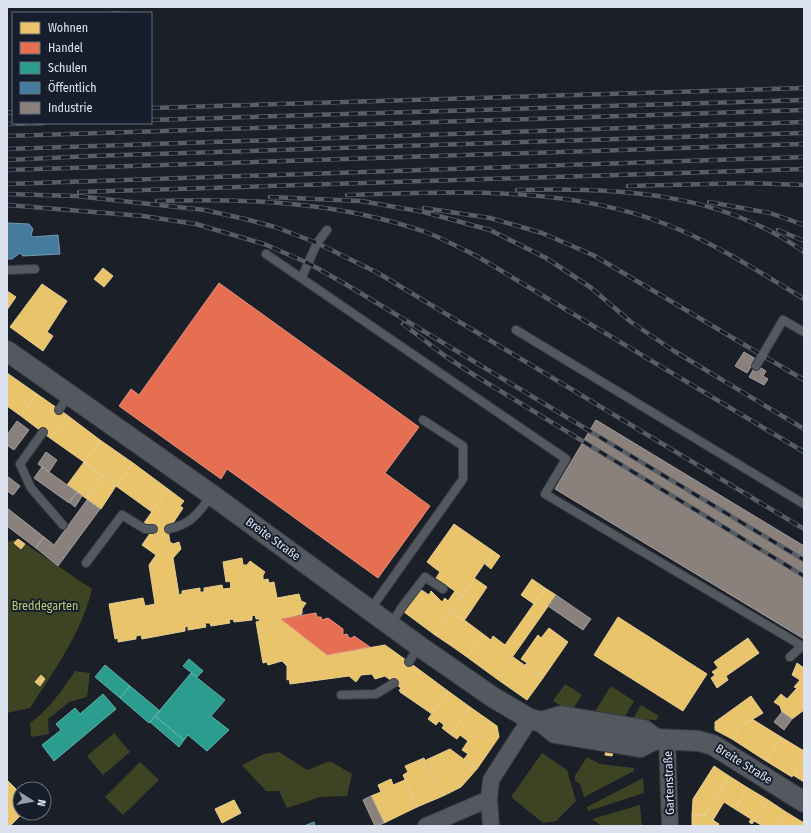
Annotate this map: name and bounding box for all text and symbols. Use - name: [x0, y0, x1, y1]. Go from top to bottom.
- legend: [12, 12, 152, 124]
- text: Wohnen: [48, 21, 88, 35]
- text: Handel: [48, 41, 83, 55]
- text: Schulen: [48, 61, 87, 75]
- text: Öffentlich: [48, 79, 96, 95]
- text: Industrie: [48, 101, 92, 115]
- street label: Breite Straße: [243, 515, 303, 563]
- park label: Breddegarten: [12, 599, 78, 613]
- street label: Breite Straße: [713, 741, 775, 787]
- street label: Gartenstraße: [661, 751, 677, 815]
- north arrow: [12, 781, 52, 821]
- text: N: [34, 798, 48, 807]

